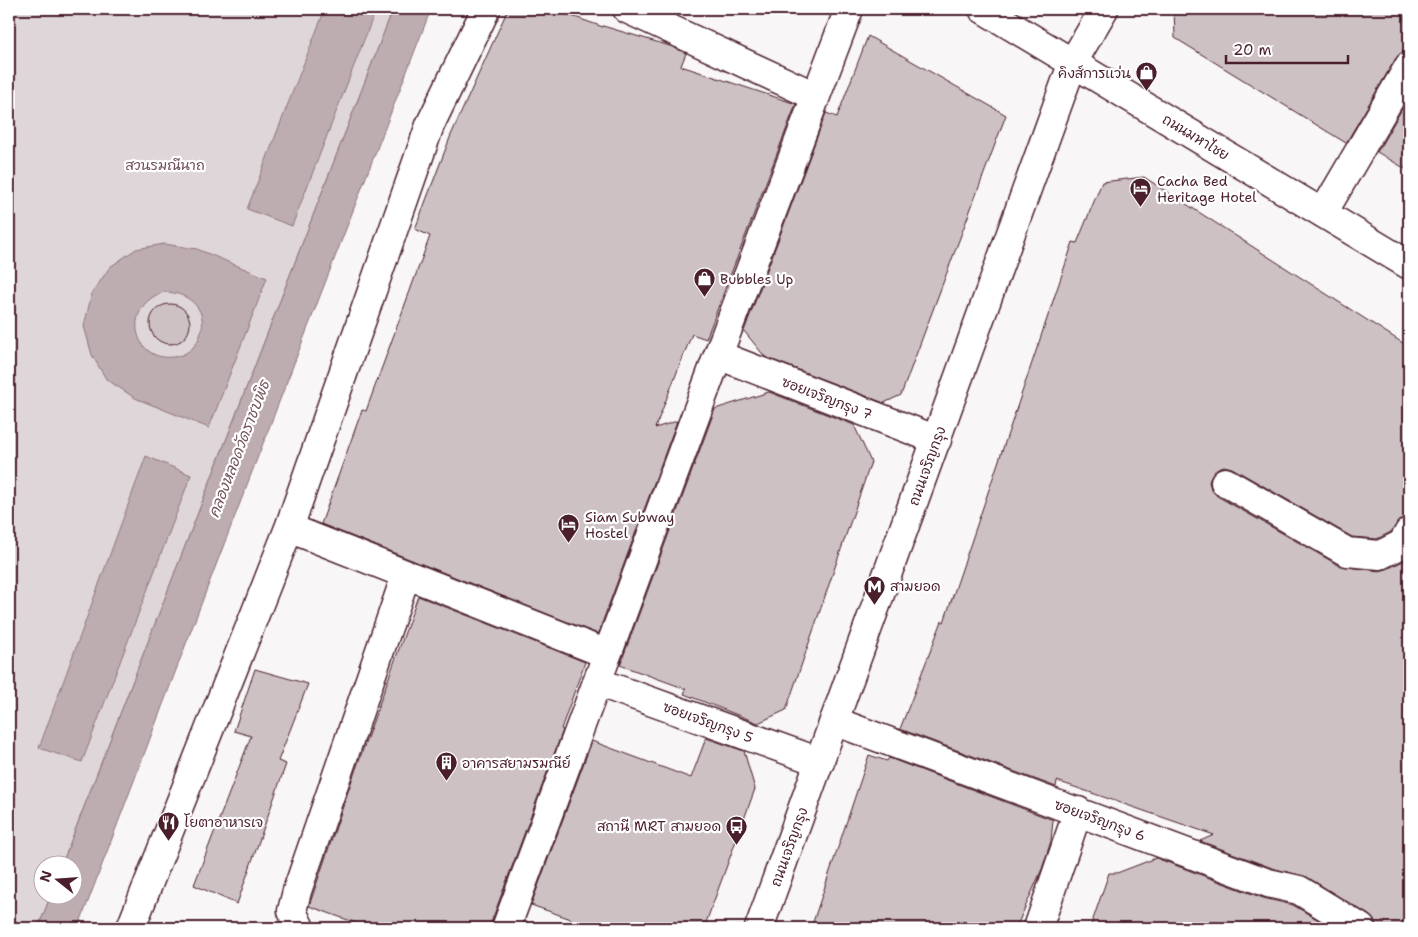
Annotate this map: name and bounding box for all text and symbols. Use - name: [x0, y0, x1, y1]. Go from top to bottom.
- scale bar: [1226, 32, 1348, 64]
- text: 20 m: [1233, 40, 1272, 60]
- shop icon: คิงส์การแว่น: [1135, 61, 1159, 92]
- place label: คิงส์การแว่น: [1058, 64, 1131, 82]
- street label: ถนนมหาไชย: [1159, 110, 1233, 164]
- park label: สวนรมณีนาถ: [125, 156, 205, 174]
- place label: Cacha Bed Heritage Hotel: [1157, 172, 1257, 206]
- hotel icon: Cacha Bed Heritage Hotel: [1129, 177, 1153, 208]
- shop icon: Bubbles Up: [692, 267, 716, 298]
- place label: Bubbles Up: [720, 270, 794, 288]
- street label: ซอยเจริญกรุง 7: [779, 372, 875, 425]
- water label: คลองหลอดวัดราชบพิธ: [204, 376, 275, 520]
- street label: ถนนเจริญกรุง: [904, 424, 951, 509]
- place label: Siam Subway Hostel: [585, 508, 674, 542]
- hotel icon: Siam Subway Hostel: [557, 513, 581, 544]
- metro station icon: สามยอด: [862, 574, 886, 605]
- place label: สามยอด: [890, 577, 941, 595]
- street label: ซอยเจริญกรุง 5: [660, 697, 756, 748]
- building icon: อาคารสยามรมณีย์: [434, 751, 458, 782]
- place label: อาคารสยามรมณีย์: [462, 754, 571, 772]
- street label: ซอยเจริญกรุง 6: [1052, 795, 1148, 846]
- street label: ถนนเจริญกรุง: [766, 805, 813, 890]
- restaurant icon: โยตาอาหารเจ: [156, 810, 180, 841]
- place label: โยตาอาหารเจ: [184, 813, 263, 831]
- bus stop icon: สถานี MRT สามยอด: [725, 814, 749, 845]
- place label: สถานี MRT สามยอด: [597, 817, 721, 835]
- north arrow: [32, 854, 82, 904]
- text: N: [35, 868, 56, 884]

